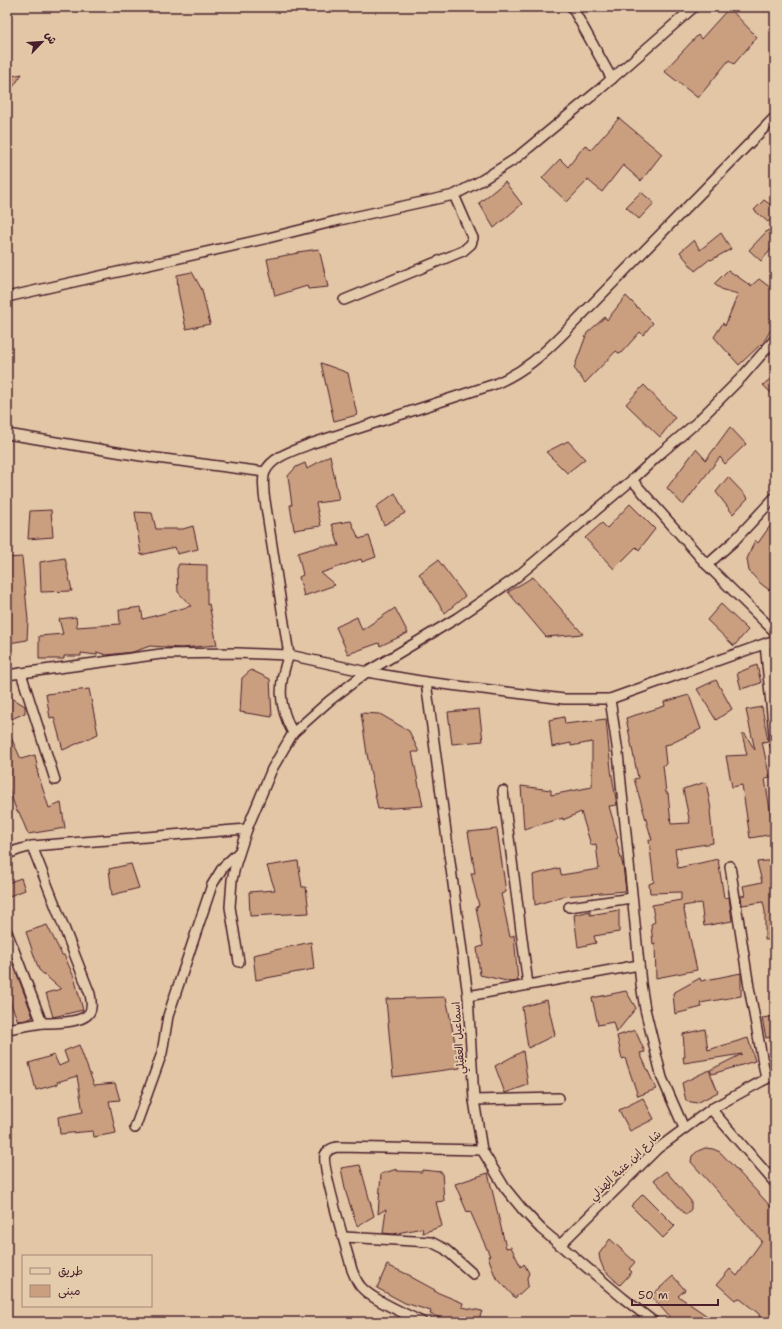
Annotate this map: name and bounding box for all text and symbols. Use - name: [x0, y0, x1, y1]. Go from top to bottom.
- north arrow: [22, 22, 62, 62]
- text: ش: [41, 29, 60, 47]
- street label: اسماعيل العقيلي: [448, 1001, 472, 1075]
- street label: شارع ابن عتبة الهذلي: [586, 1127, 667, 1206]
- legend: [22, 1255, 152, 1307]
- text: طريق: [58, 1263, 83, 1279]
- scale bar: [632, 1281, 718, 1307]
- text: مبنى: [58, 1283, 81, 1299]
- text: 50 m: [638, 1287, 668, 1303]

